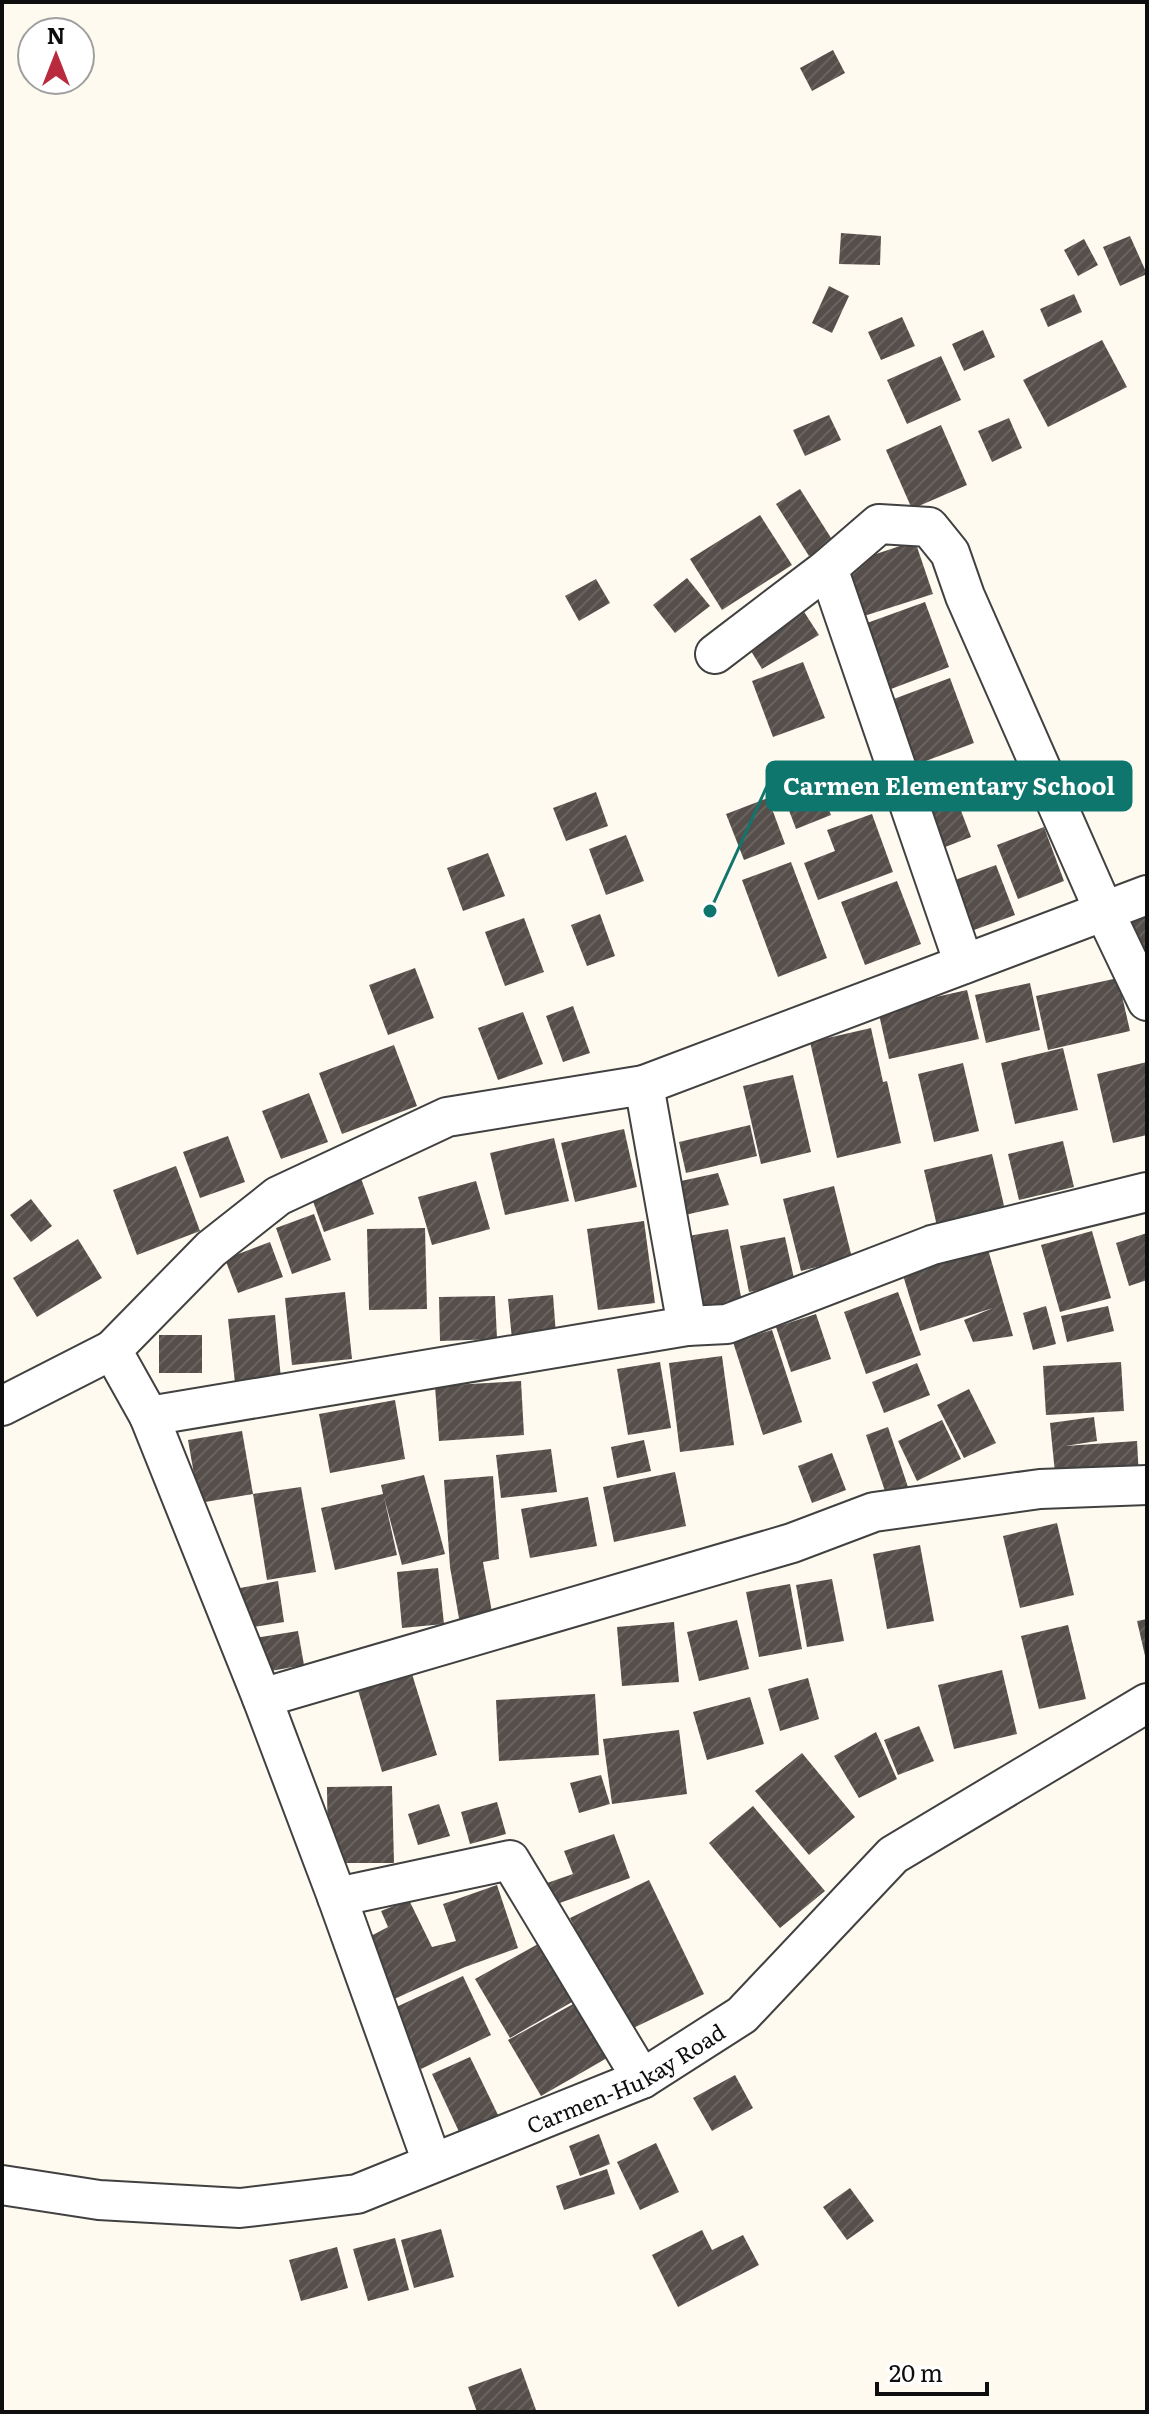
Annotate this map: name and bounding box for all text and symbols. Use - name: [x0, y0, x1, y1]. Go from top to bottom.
- north arrow: [16, 16, 96, 96]
- text: N: [47, 18, 65, 51]
- callout: Carmen Elementary School: [767, 762, 1131, 810]
- text: Carmen Elementary School: [783, 767, 1115, 802]
- street label: Carmen-Hukay Road: [521, 2014, 731, 2141]
- scale bar: [877, 2346, 987, 2396]
- text: 20 m: [889, 2354, 943, 2389]

